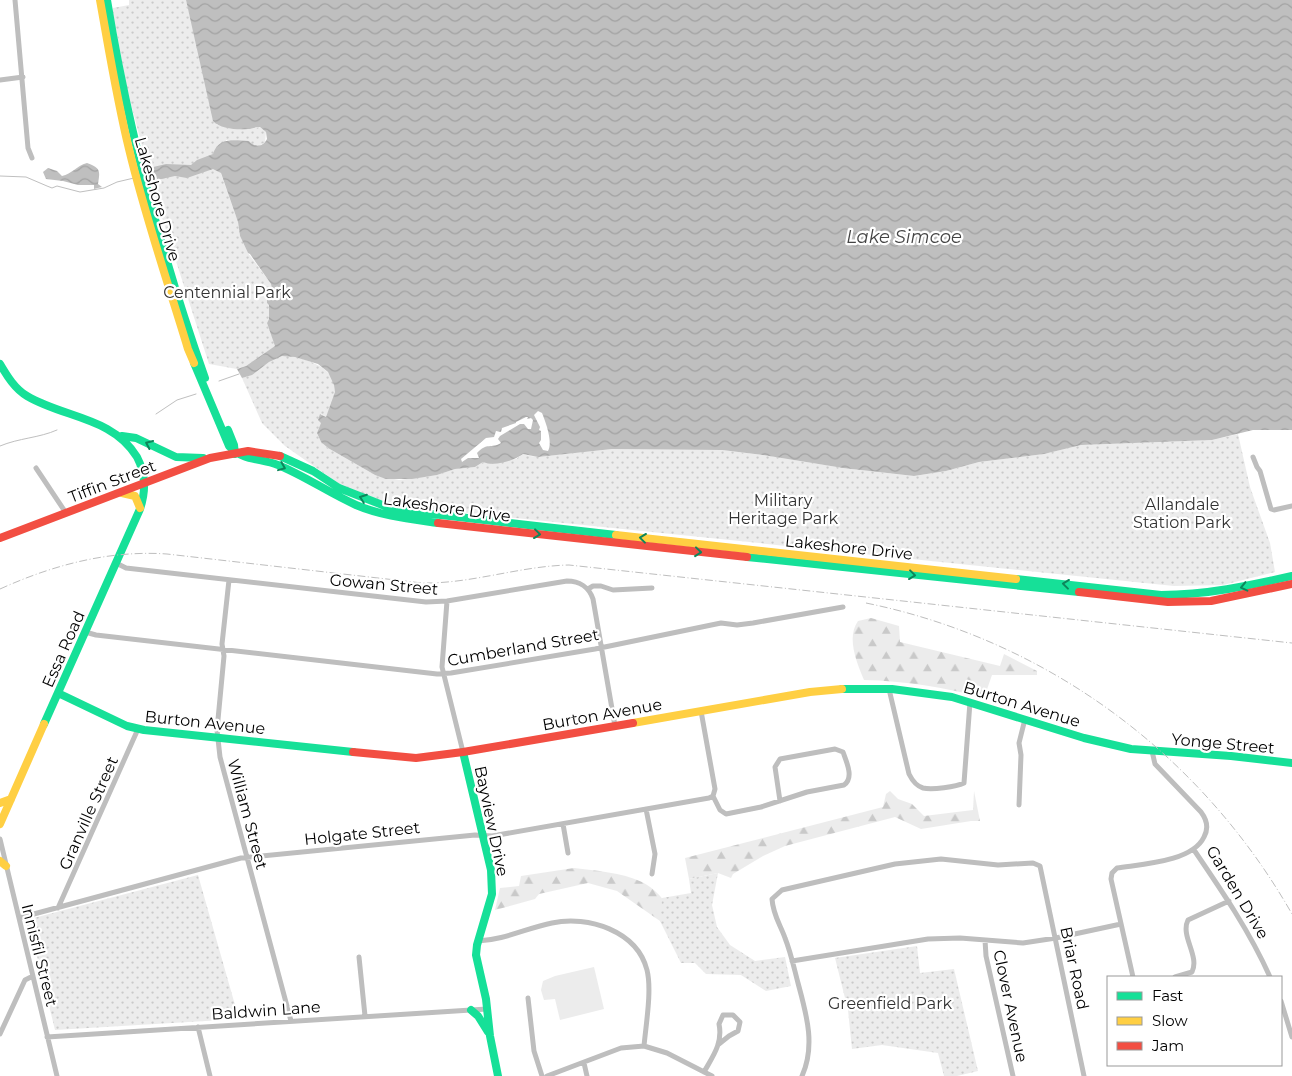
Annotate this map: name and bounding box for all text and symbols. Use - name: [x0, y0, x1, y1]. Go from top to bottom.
- street label: Lakeshore Drive: [131, 135, 184, 263]
- water label: Lake Simcoe: [846, 226, 962, 248]
- park label: Centennial Park: [163, 283, 291, 302]
- one-way arrow: [145, 440, 154, 451]
- street label: Tiffin Street: [66, 456, 159, 507]
- one-way arrow: [277, 461, 285, 471]
- street label: Lakeshore Drive: [382, 489, 512, 526]
- park label: Military Heritage Park: [728, 491, 838, 528]
- one-way arrow: [359, 494, 368, 504]
- park label: Allandale Station Park: [1133, 495, 1231, 532]
- one-way arrow: [533, 528, 541, 539]
- street label: Lakeshore Drive: [784, 531, 914, 564]
- one-way arrow: [639, 533, 647, 544]
- one-way arrow: [695, 546, 703, 557]
- one-way arrow: [908, 569, 916, 580]
- street label: Gowan Street: [329, 570, 439, 599]
- one-way arrow: [1062, 579, 1070, 590]
- one-way arrow: [1240, 581, 1249, 592]
- street label: Essa Road: [38, 608, 89, 690]
- street label: Cumberland Street: [446, 625, 601, 670]
- street label: Burton Avenue: [961, 678, 1083, 731]
- street label: Burton Avenue: [541, 695, 663, 734]
- street label: Burton Avenue: [144, 707, 266, 738]
- street label: Yonge Street: [1171, 730, 1276, 758]
- street label: Granville Street: [55, 753, 122, 873]
- street label: William Street: [224, 757, 272, 872]
- street label: Bayview Drive: [471, 764, 512, 878]
- street label: Holgate Street: [303, 818, 421, 849]
- street label: Garden Drive: [1202, 842, 1273, 942]
- street label: Innisfil Street: [18, 902, 62, 1009]
- street label: Briar Road: [1056, 925, 1093, 1011]
- street label: Clover Avenue: [989, 948, 1032, 1064]
- legend: [1107, 976, 1282, 1066]
- text: Fast: [1152, 986, 1183, 1005]
- park label: Greenfield Park: [828, 994, 952, 1013]
- street label: Baldwin Lane: [211, 997, 321, 1024]
- text: Slow: [1152, 1011, 1188, 1030]
- text: Jam: [1151, 1036, 1184, 1055]

